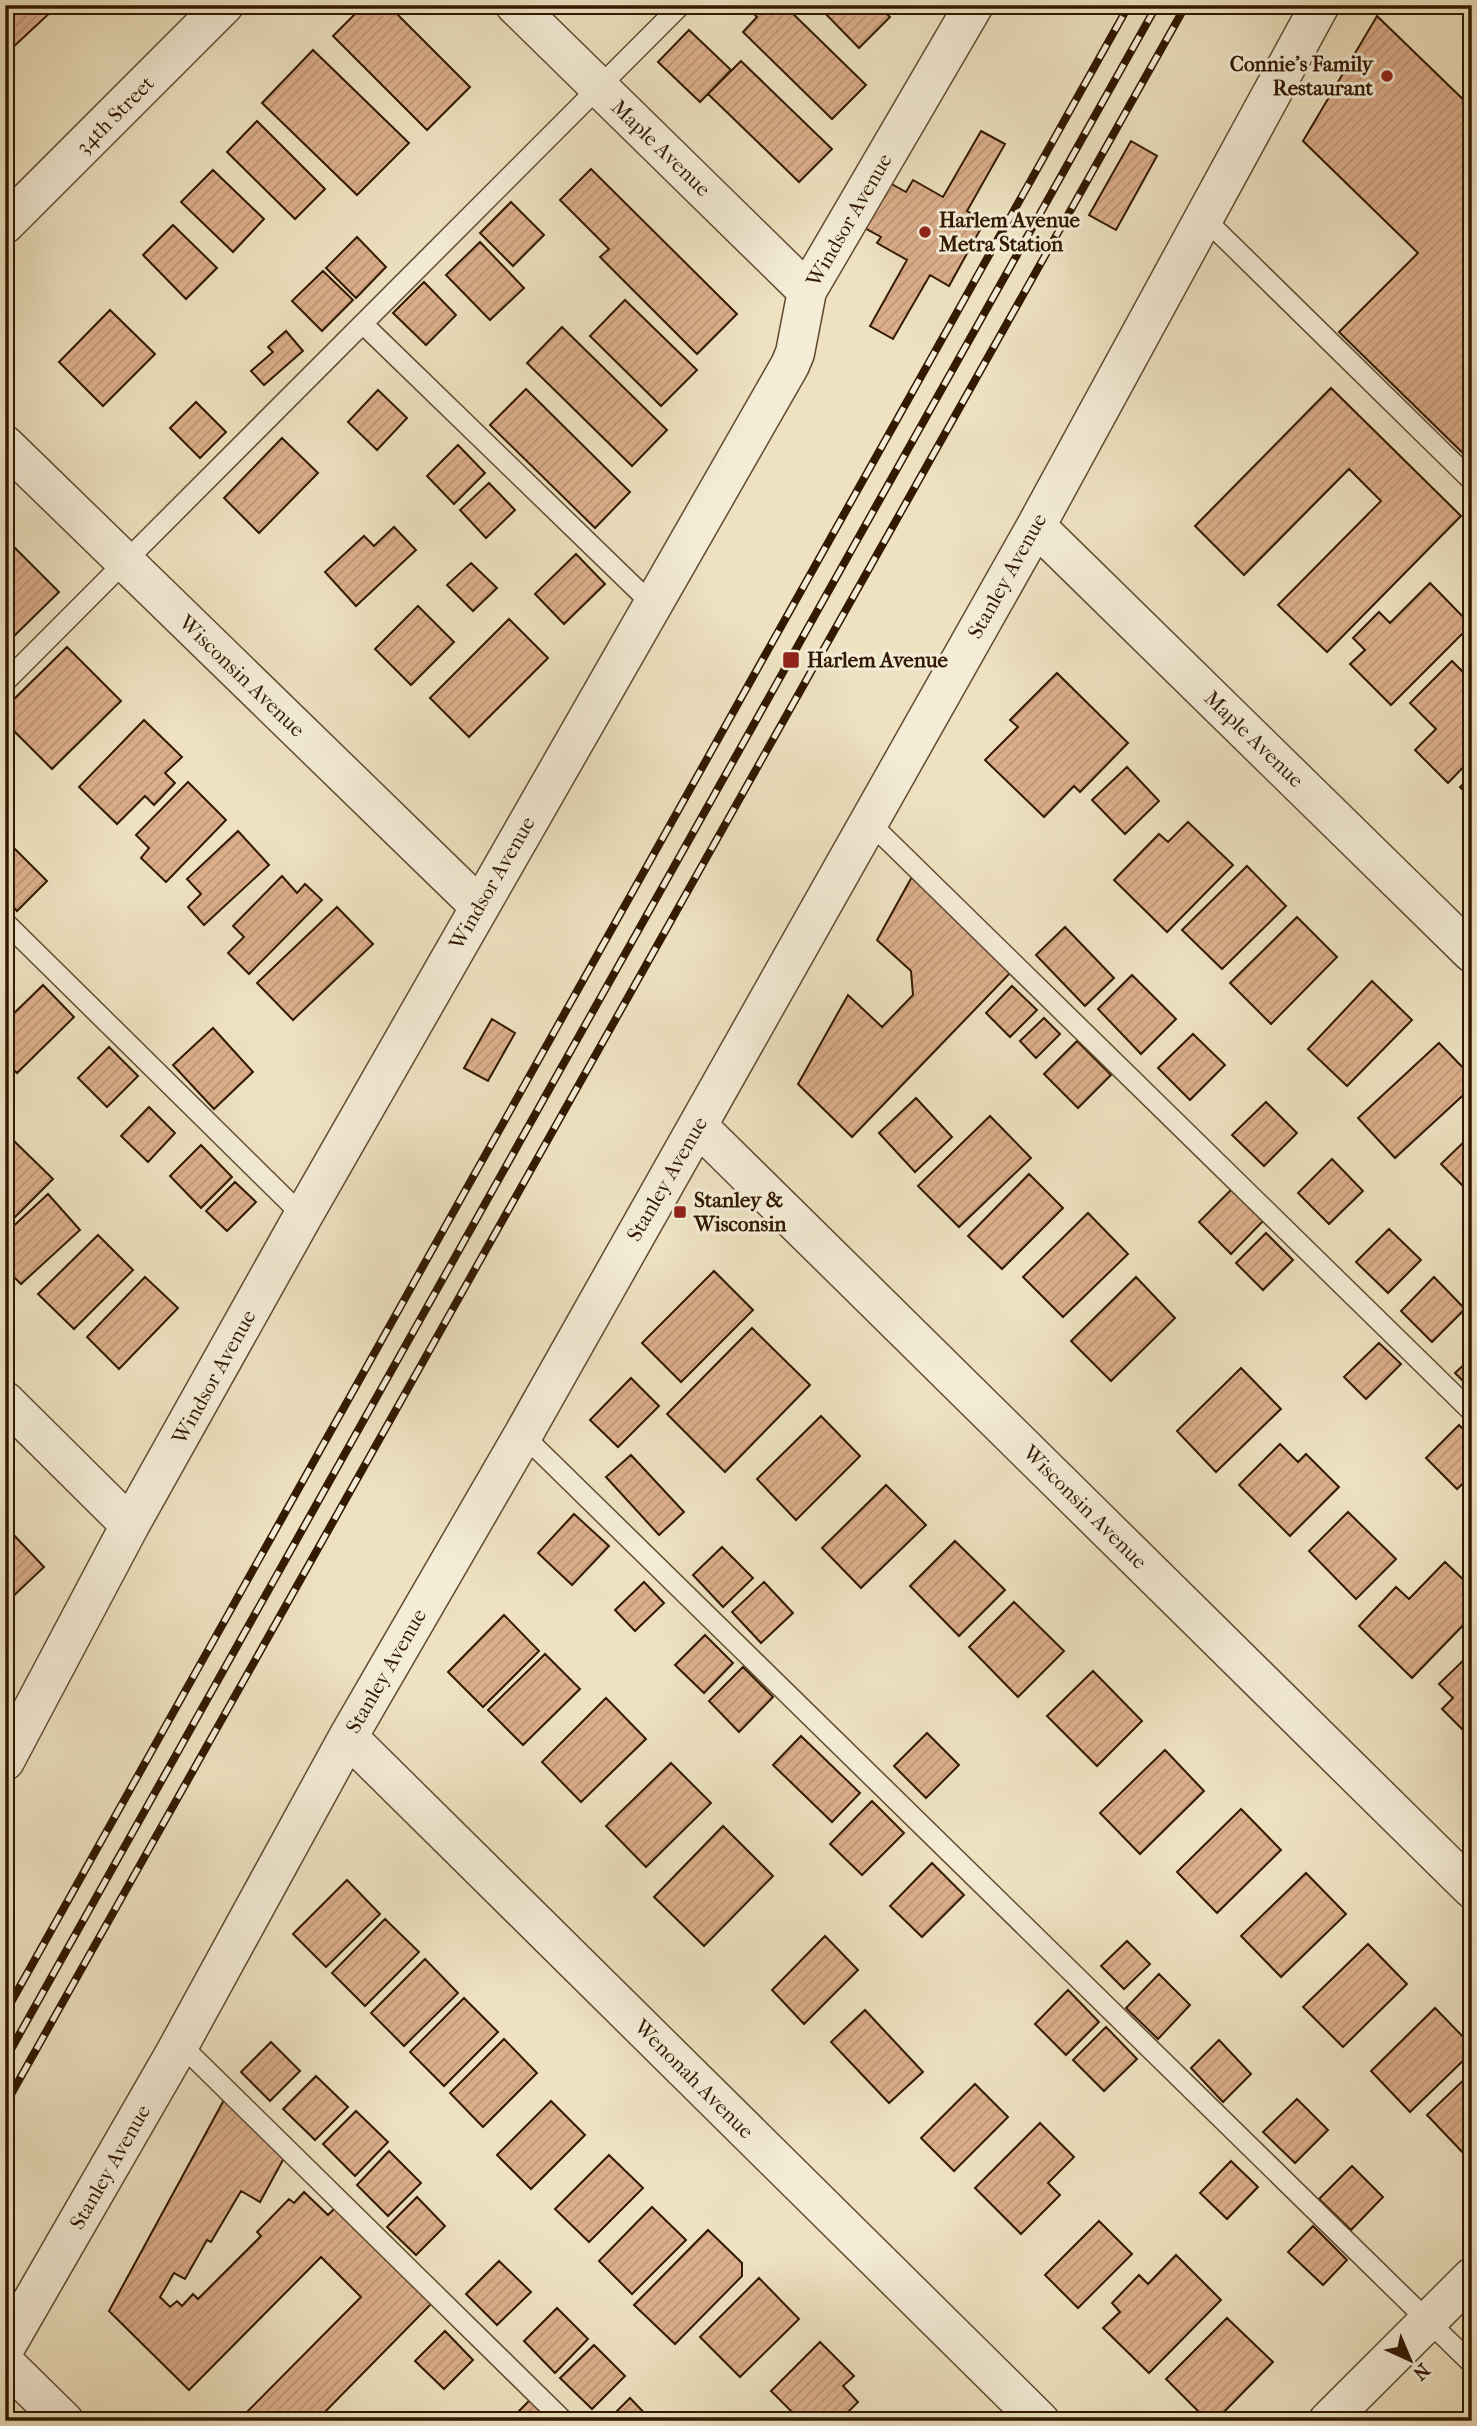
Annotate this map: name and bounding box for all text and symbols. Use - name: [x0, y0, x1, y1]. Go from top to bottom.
- place label: Connie's Family Restaurant: [1230, 52, 1375, 100]
- marker: Connie's Family Restaurant: [1379, 68, 1395, 84]
- street label: 34th Street: [71, 71, 159, 159]
- street label: Maple Avenue: [606, 95, 716, 201]
- street label: Windsor Avenue: [801, 149, 897, 292]
- place label: Harlem Avenue Metra Station: [938, 208, 1081, 256]
- marker: Harlem Avenue Metra Station: [917, 224, 933, 240]
- street label: Stanley Avenue: [963, 509, 1051, 643]
- street label: Wisconsin Avenue: [174, 609, 310, 742]
- place label: Harlem Avenue: [807, 648, 949, 672]
- marker: Harlem Avenue: [781, 650, 801, 670]
- street label: Maple Avenue: [1199, 686, 1309, 792]
- street label: Windsor Avenue: [444, 812, 540, 955]
- street label: Stanley Avenue: [622, 1113, 712, 1245]
- place label: Stanley & Wisconsin: [693, 1188, 787, 1236]
- marker: Stanley & Wisconsin: [672, 1204, 688, 1220]
- street label: Windsor Avenue: [167, 1306, 261, 1449]
- street label: Wisconsin Avenue: [1018, 1440, 1152, 1574]
- street label: Stanley Avenue: [341, 1605, 431, 1737]
- street label: Wenonah Avenue: [629, 2014, 758, 2143]
- street label: Stanley Avenue: [65, 2101, 155, 2233]
- north arrow: [1376, 2324, 1446, 2394]
- text: N: [1408, 2359, 1434, 2385]

